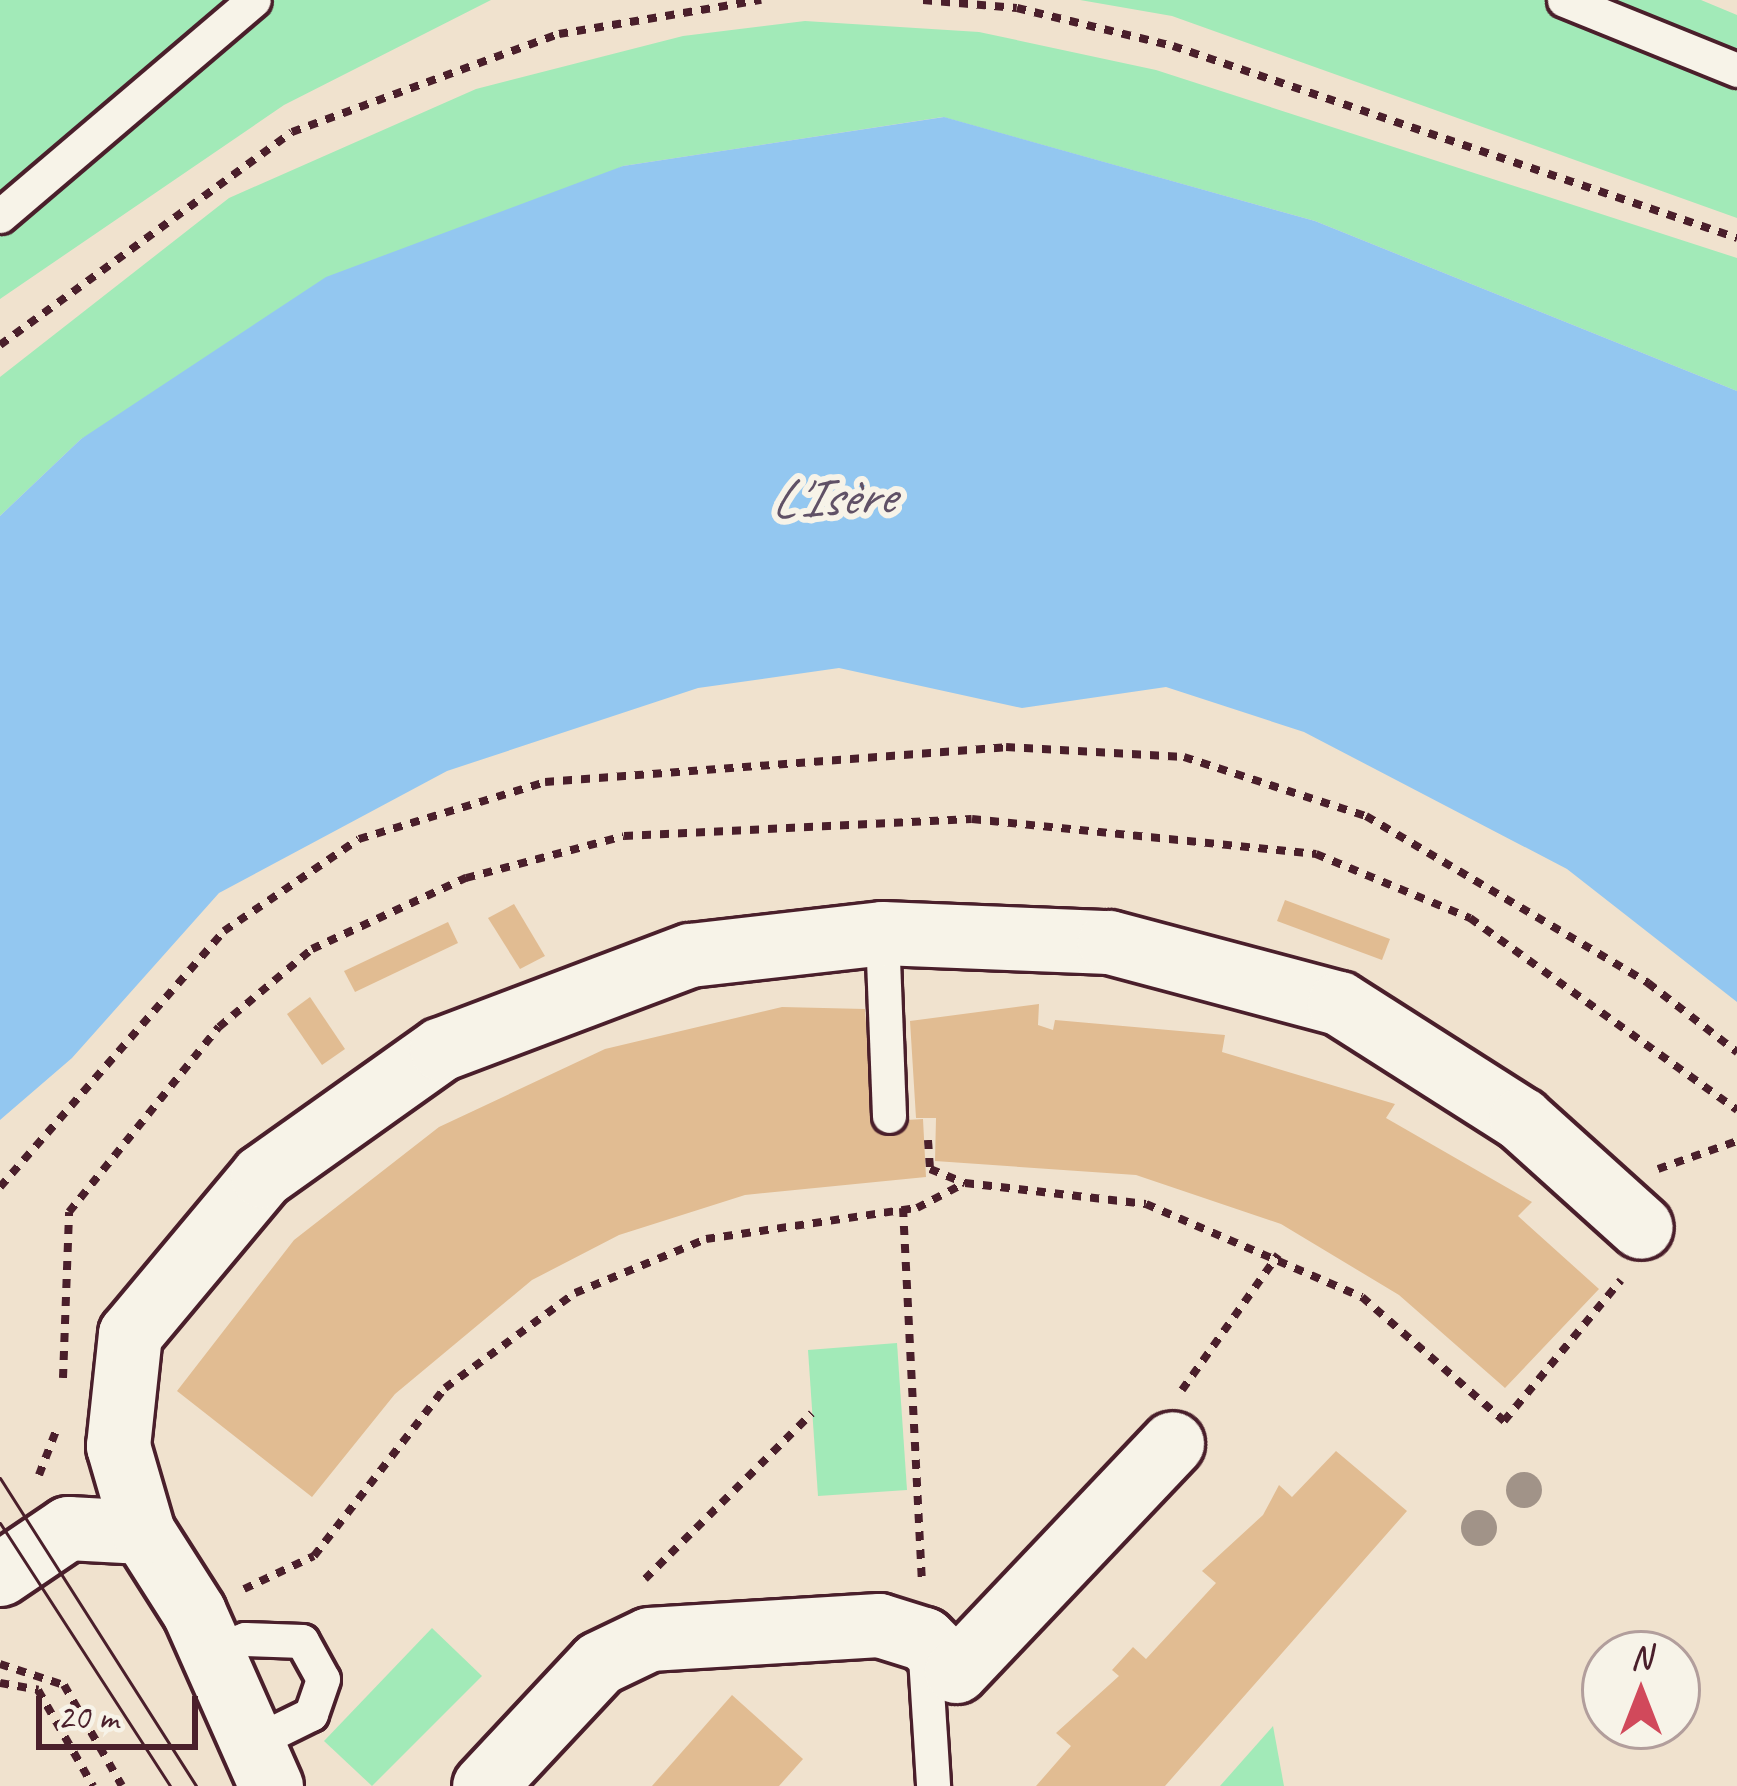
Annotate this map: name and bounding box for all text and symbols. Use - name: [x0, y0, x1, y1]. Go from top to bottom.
- water label: L'Isère: [769, 462, 895, 532]
- north arrow: [1581, 1630, 1701, 1750]
- text: N: [1631, 1636, 1651, 1678]
- scale bar: [42, 1672, 204, 1746]
- text: 20 m: [57, 1694, 118, 1740]

